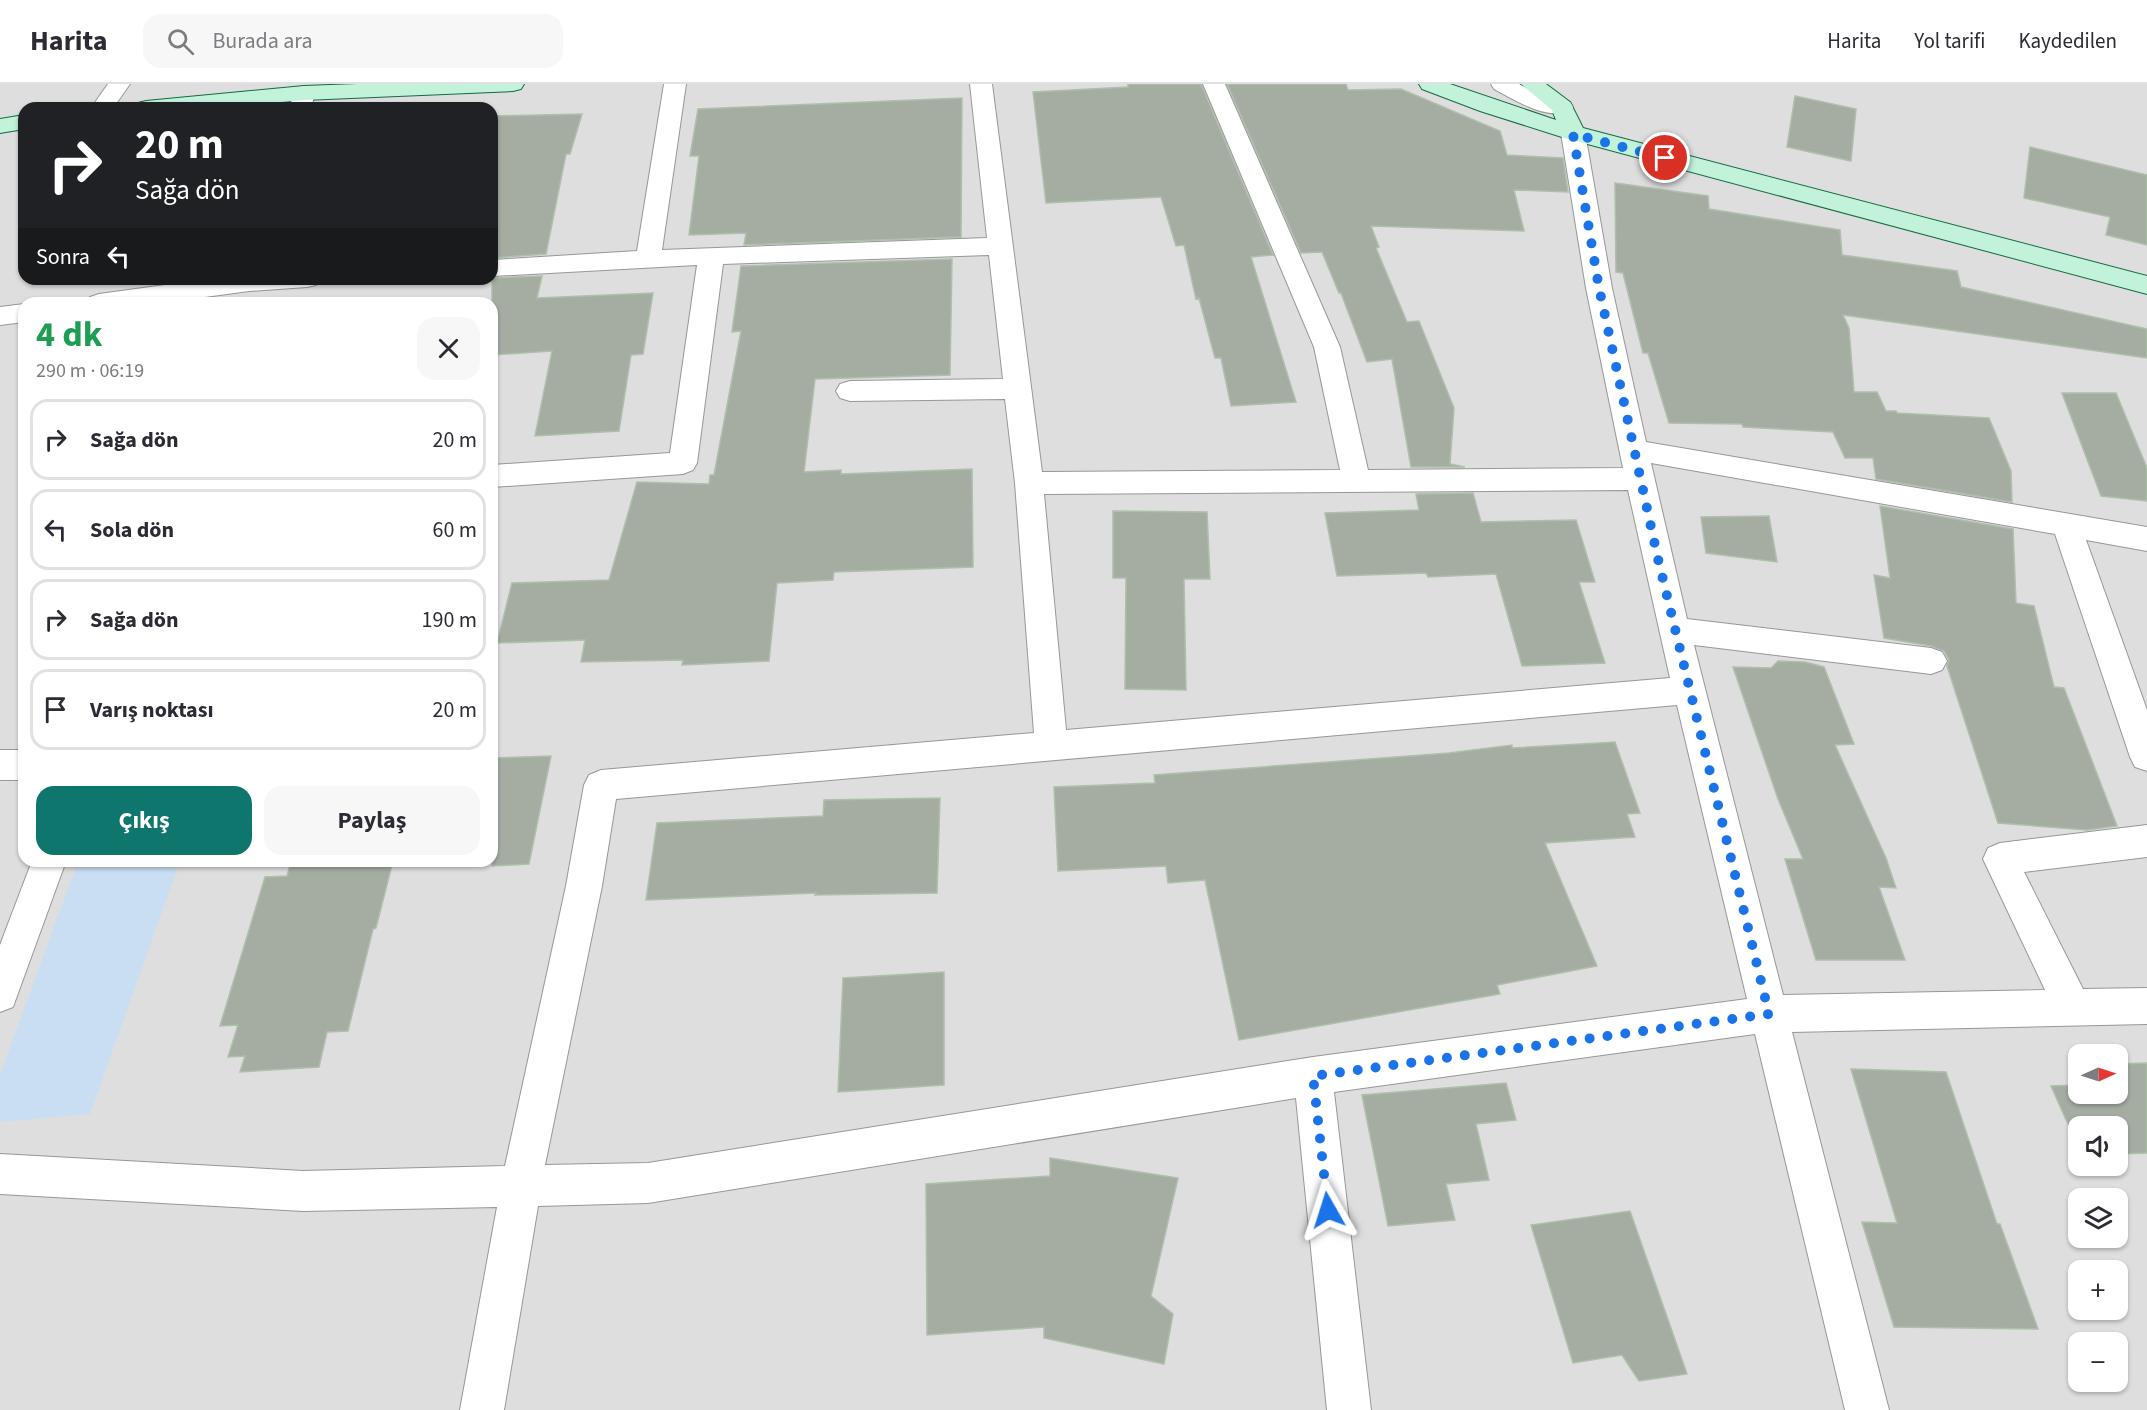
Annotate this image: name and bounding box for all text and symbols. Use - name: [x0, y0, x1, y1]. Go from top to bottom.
- search box: [143, 14, 563, 68]
- text: Harita: [30, 21, 107, 61]
- icon: search: [164, 25, 197, 58]
- text: Burada ara: [212, 25, 313, 57]
- text: Harita: [1827, 26, 1881, 56]
- text: Yol tarifi: [1914, 26, 1985, 56]
- text: Kaydedilen: [2018, 26, 2117, 56]
- text: 20 m: [135, 115, 224, 175]
- icon: right: [36, 126, 114, 204]
- pin: [1639, 132, 1690, 183]
- icon: arrive: [1648, 141, 1681, 174]
- text: Sağa dön: [135, 171, 240, 210]
- icon: left: [102, 240, 135, 273]
- text: Sonra: [36, 241, 90, 273]
- text: 4 dk: [36, 309, 103, 360]
- button: close: [417, 317, 480, 380]
- text: 290 m · 06:19: [36, 357, 144, 385]
- icon: right: [39, 423, 72, 456]
- text: Sağa dön: [90, 424, 179, 456]
- text: 20 m: [432, 424, 477, 456]
- icon: left: [39, 513, 72, 546]
- text: Sola dön: [90, 514, 174, 546]
- text: 60 m: [432, 514, 477, 546]
- icon: right: [39, 603, 72, 636]
- text: Sağa dön: [90, 604, 179, 636]
- text: 190 m: [422, 604, 477, 636]
- icon: arrive: [39, 693, 72, 726]
- text: Varış noktası: [90, 694, 214, 726]
- text: 20 m: [432, 694, 477, 726]
- button: Çıkış: [36, 786, 252, 855]
- button: Paylaş: [264, 786, 480, 855]
- north arrow: [2068, 1044, 2128, 1104]
- map controls: [2068, 1044, 2128, 1392]
- button: sound: [2068, 1116, 2128, 1176]
- position arrow: [1296, 1178, 1360, 1242]
- button: layers: [2068, 1188, 2128, 1248]
- button: +: [2068, 1260, 2128, 1320]
- button: −: [2068, 1332, 2128, 1392]

